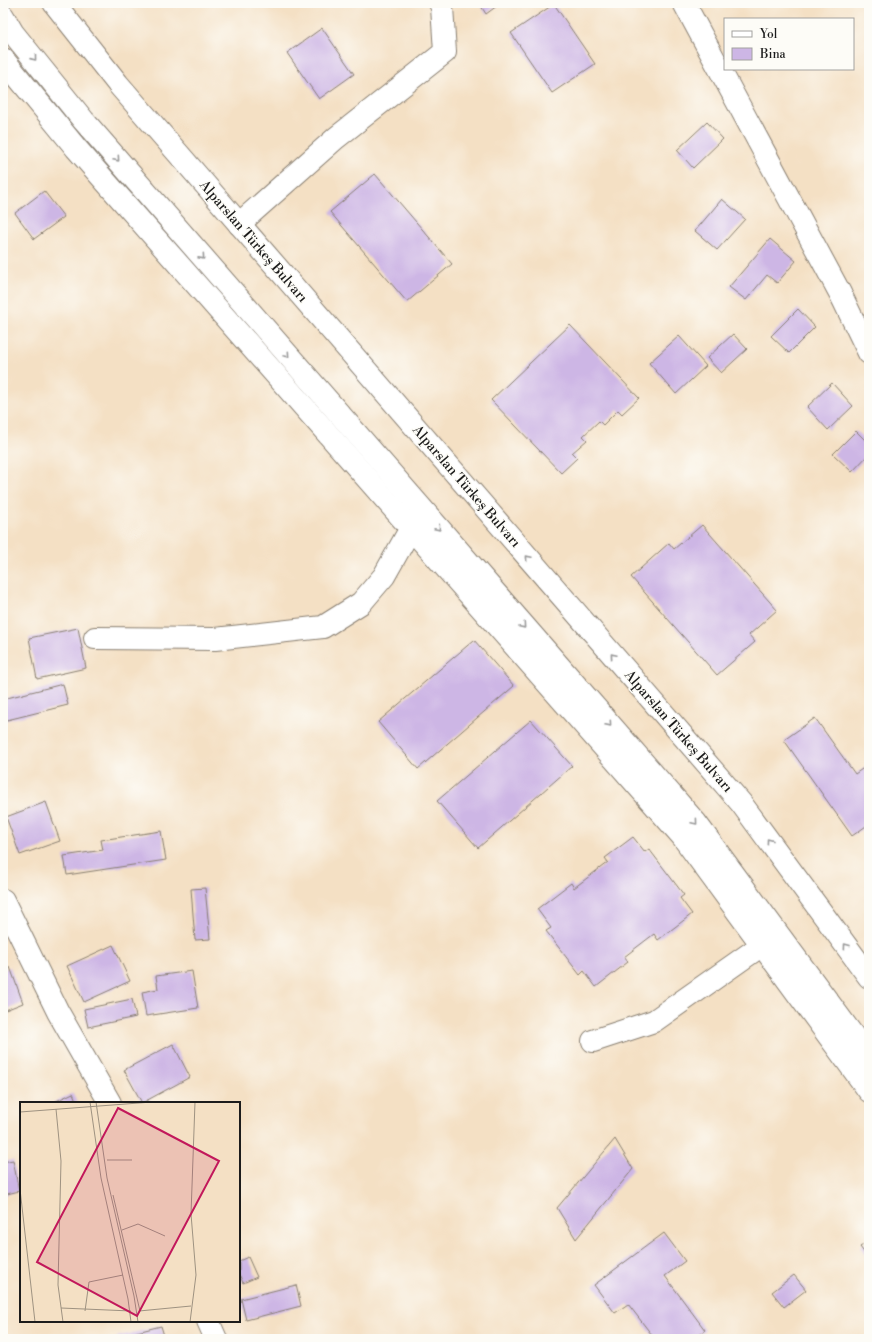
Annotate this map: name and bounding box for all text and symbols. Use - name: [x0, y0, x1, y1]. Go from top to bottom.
- legend: [724, 18, 854, 70]
- text: Yol: [759, 27, 778, 42]
- text: Bina: [759, 47, 787, 62]
- one-way arrow: [29, 54, 36, 61]
- one-way arrow: [112, 154, 119, 161]
- street label: Alparslan Türkeş Bulvarı: [195, 176, 312, 307]
- one-way arrow: [197, 252, 204, 260]
- one-way arrow: [282, 350, 290, 358]
- street label: Alparslan Türkeş Bulvarı: [408, 421, 525, 552]
- one-way arrow: [433, 524, 440, 531]
- one-way arrow: [526, 555, 533, 562]
- one-way arrow: [519, 622, 526, 629]
- one-way arrow: [611, 653, 618, 661]
- street label: Alparslan Türkeş Bulvarı: [620, 666, 737, 797]
- one-way arrow: [604, 719, 612, 727]
- one-way arrow: [690, 817, 697, 825]
- one-way arrow: [767, 839, 774, 846]
- one-way arrow: [843, 943, 851, 950]
- inset map: [20, 1102, 240, 1322]

